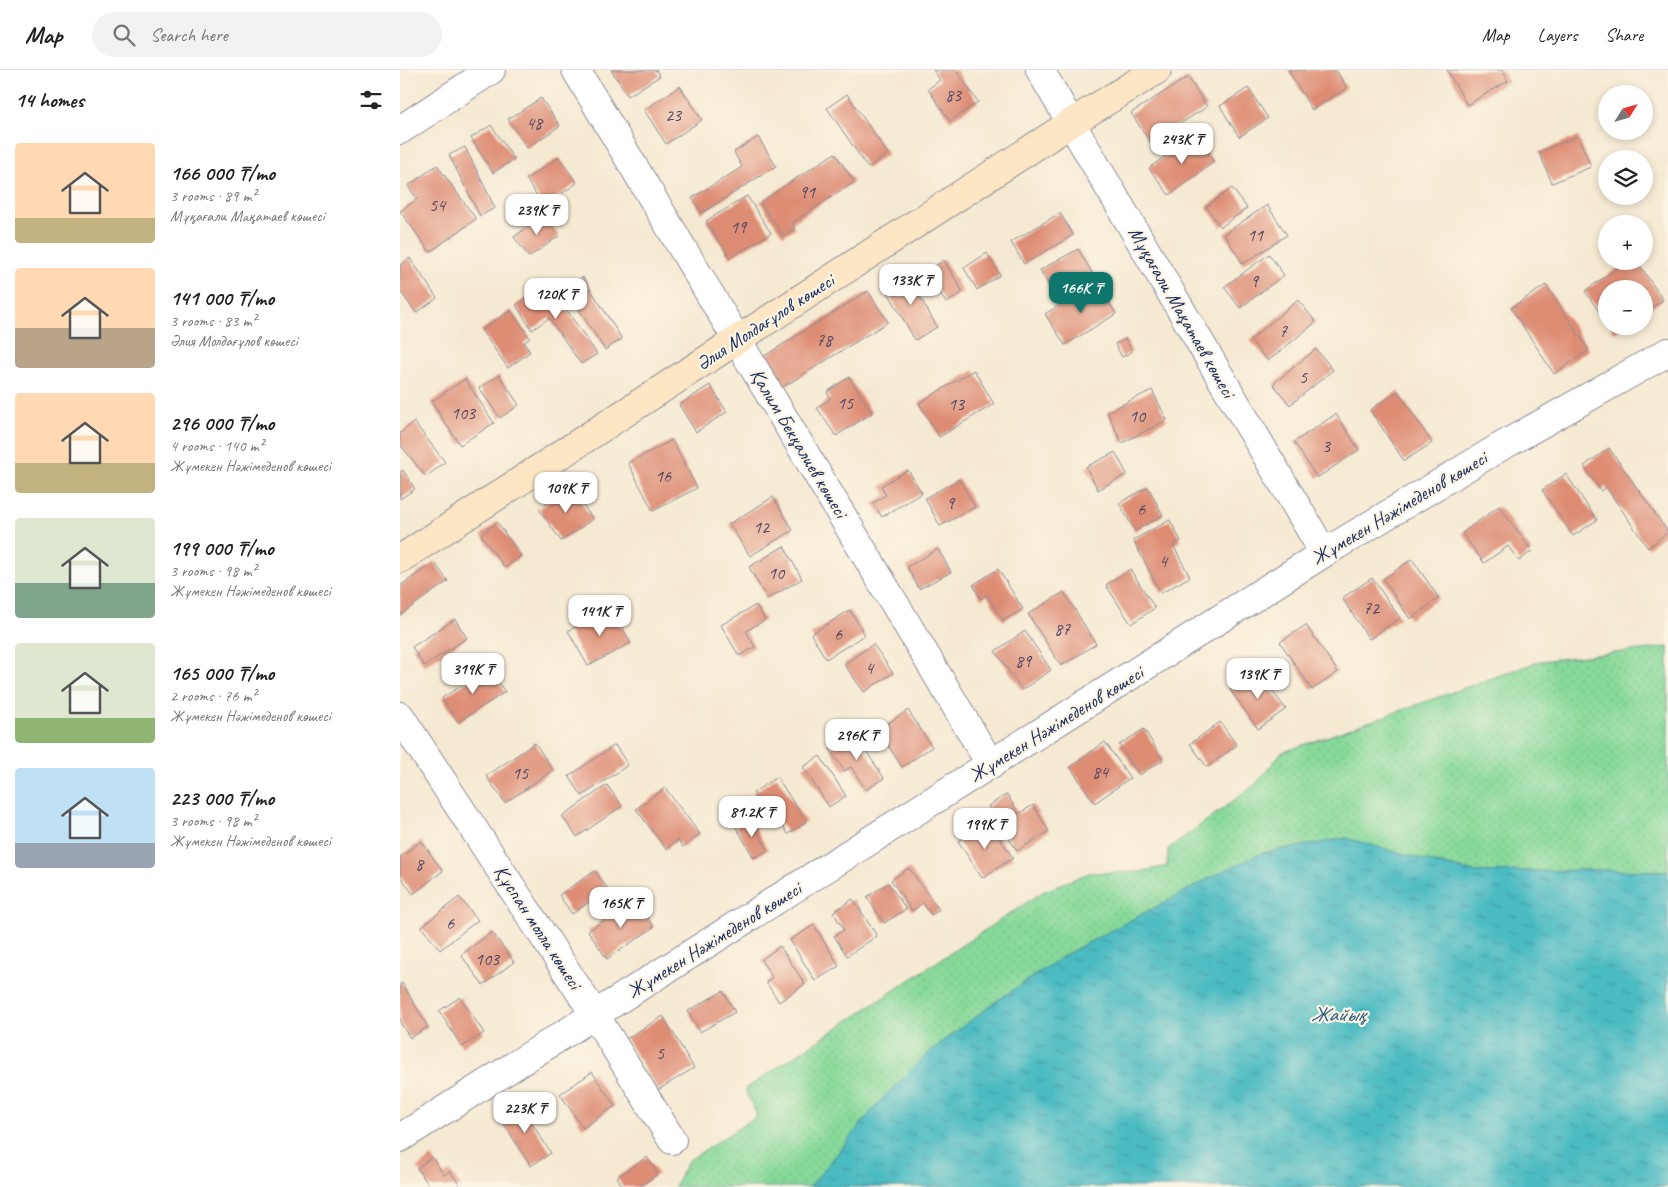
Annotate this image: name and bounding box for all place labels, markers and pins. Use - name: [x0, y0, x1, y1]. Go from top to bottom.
- pin: 243K ₸: [1141, 122, 1223, 165]
- pin: 239K ₸: [496, 194, 578, 236]
- pin: 133K ₸: [870, 264, 952, 306]
- pin: 166K ₸: [1040, 272, 1122, 314]
- pin: 120K ₸: [515, 278, 597, 320]
- pin: 109K ₸: [525, 472, 607, 514]
- pin: 141K ₸: [559, 594, 641, 637]
- pin: 319K ₸: [432, 652, 514, 695]
- pin: 139K ₸: [1217, 658, 1299, 700]
- pin: 296K ₸: [816, 718, 898, 761]
- pin: 81.2K ₸: [706, 796, 798, 838]
- pin: 199K ₸: [944, 808, 1026, 850]
- pin: 165K ₸: [580, 886, 662, 929]
- pin: 223K ₸: [484, 1092, 566, 1134]

